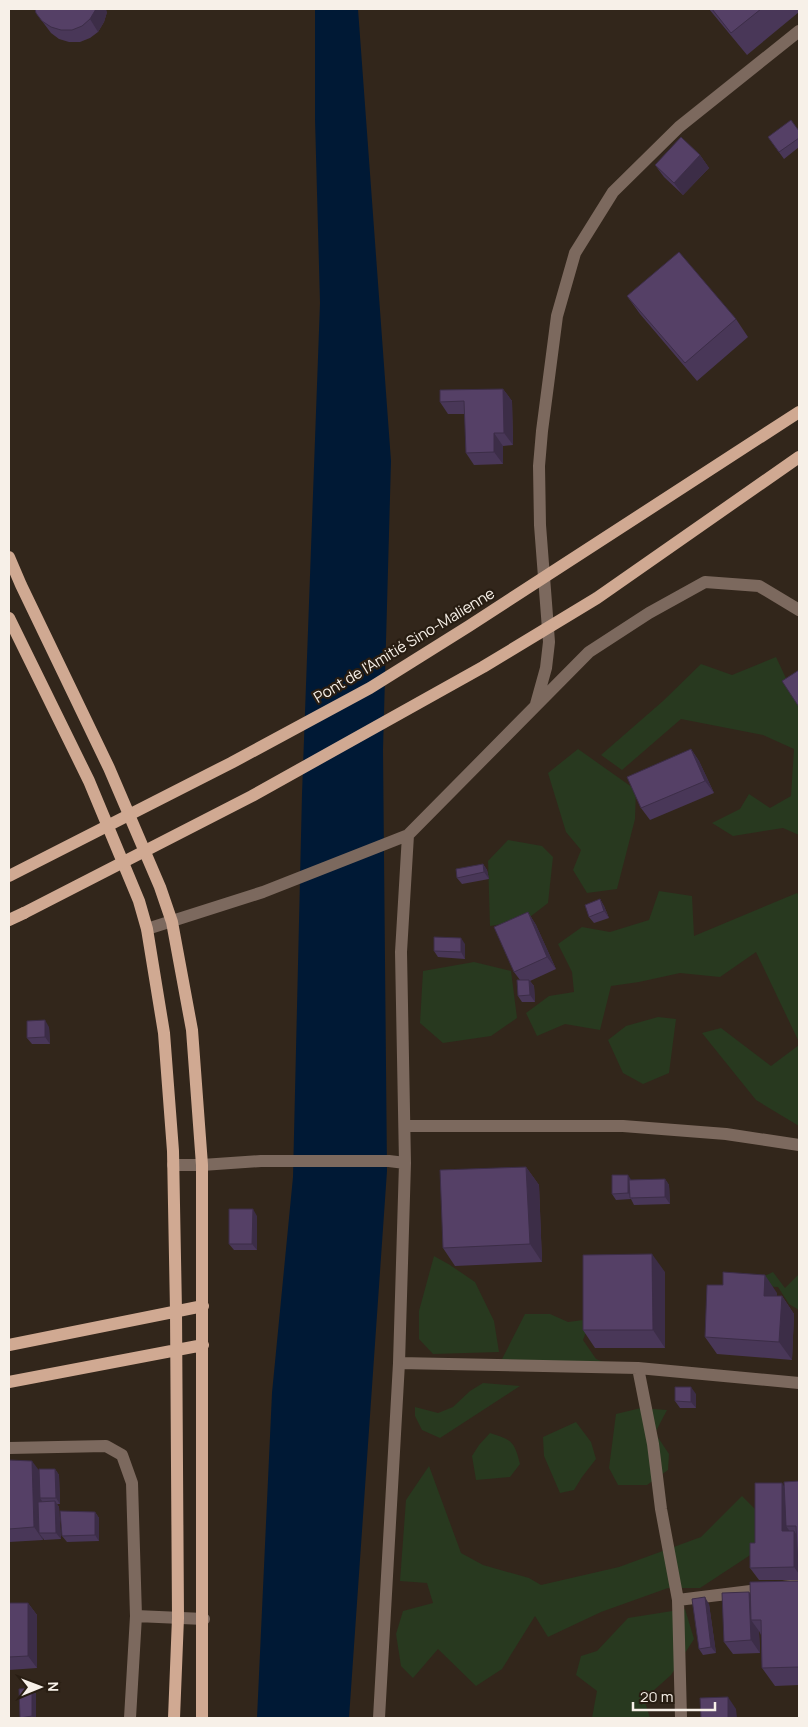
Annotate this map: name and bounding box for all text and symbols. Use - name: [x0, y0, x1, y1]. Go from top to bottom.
- street label: Pont de l'Amitié Sino-Malienne: [310, 582, 499, 707]
- north arrow: [15, 1662, 65, 1712]
- scale bar: [633, 1680, 716, 1712]
- text: N: [44, 1682, 63, 1692]
- text: 20 m: [640, 1686, 673, 1707]

